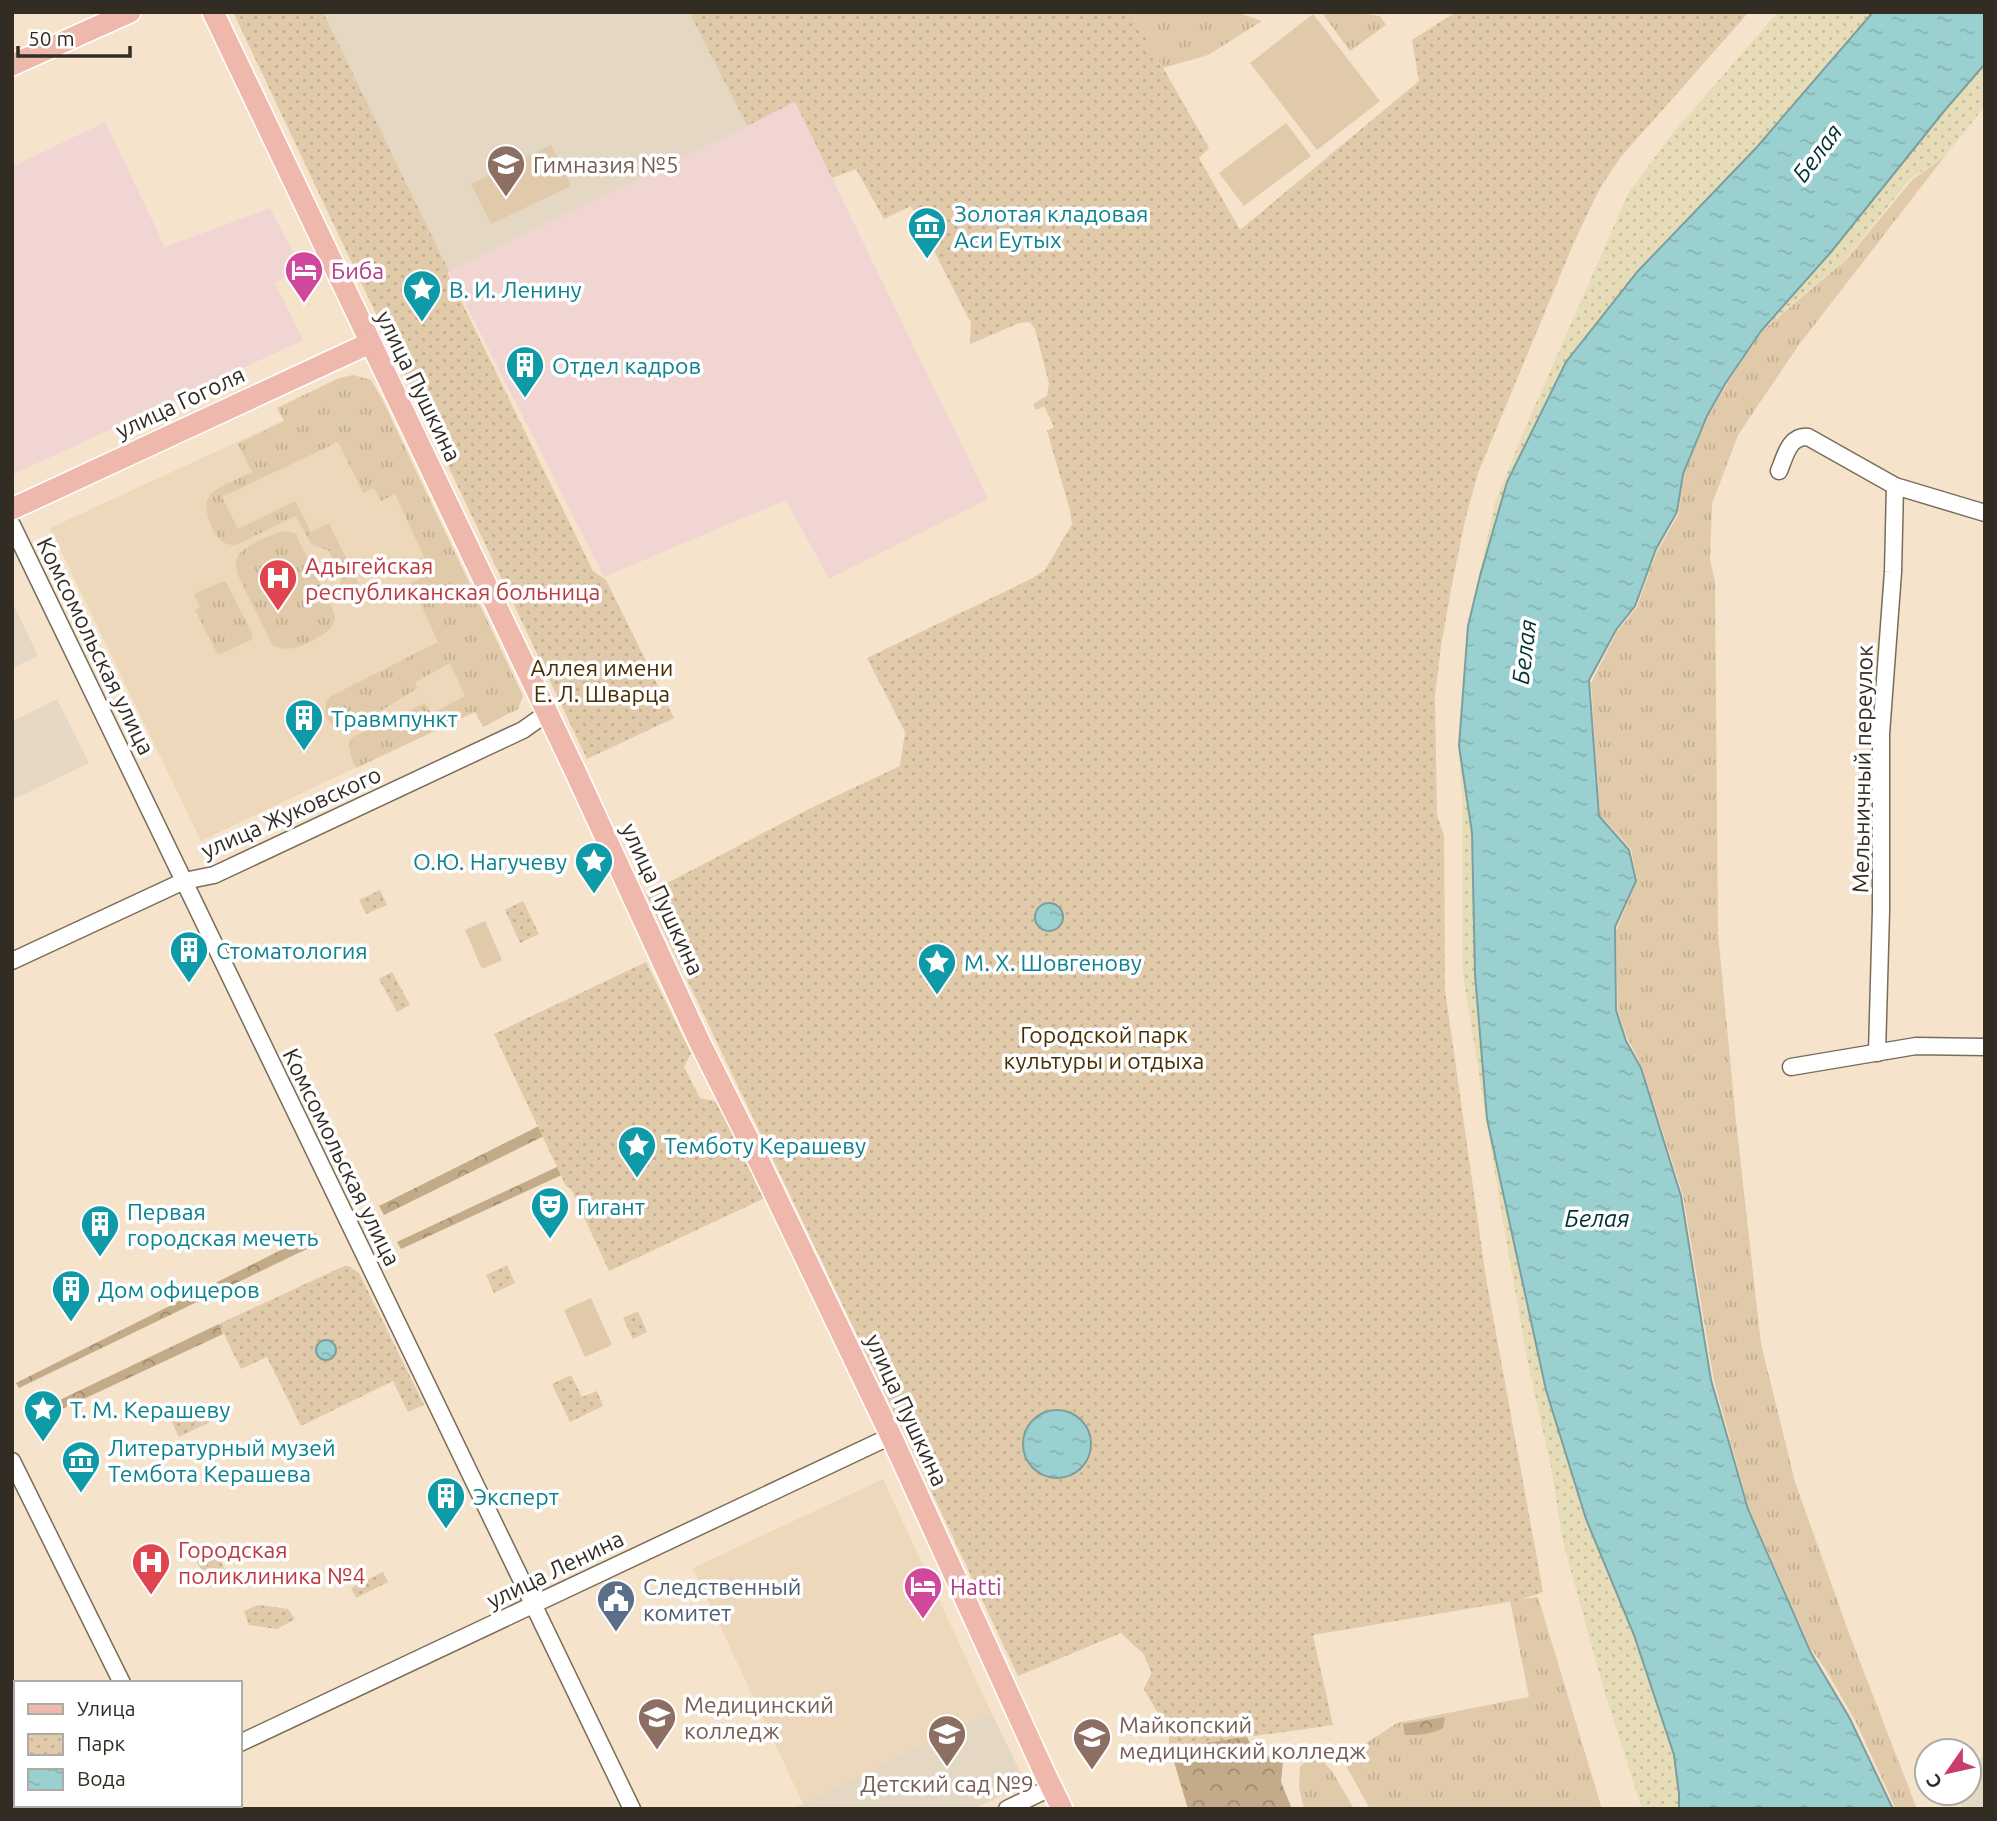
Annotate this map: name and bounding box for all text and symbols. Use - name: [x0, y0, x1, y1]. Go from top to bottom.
- scale bar: [18, 14, 130, 58]
- text: 50 m: [28, 26, 75, 50]
- water label: Белая: [1787, 119, 1847, 187]
- school or university icon: Гимназия №5: [485, 143, 527, 198]
- place label: Гимназия №5: [533, 152, 679, 177]
- place label: Золотая кладовая Аси Еутых: [954, 201, 1148, 252]
- museum icon: Золотая кладовая Аси Еутых: [906, 205, 948, 260]
- hotel icon: Биба: [283, 249, 325, 304]
- place label: Биба: [331, 258, 384, 283]
- place icon: В. И. Ленину: [401, 268, 443, 323]
- place label: В. И. Ленину: [449, 277, 582, 302]
- street label: улица Пушкина: [372, 307, 466, 465]
- building icon: Отдел кадров: [504, 344, 546, 399]
- place label: Отдел кадров: [552, 353, 701, 378]
- street label: улица Гоголя: [112, 361, 248, 443]
- street label: Комсомольская улица: [32, 533, 160, 759]
- place label: Адыгейская республиканская больница: [305, 553, 600, 604]
- hospital icon: Адыгейская республиканская больница: [257, 557, 299, 612]
- water label: Белая: [1507, 618, 1541, 686]
- street label: Мельничный переулок: [1847, 645, 1877, 893]
- park label: Аллея имени Е. Л. Шварца: [531, 655, 673, 706]
- building icon: Травмпункт: [283, 697, 325, 752]
- place label: Травмпункт: [331, 706, 458, 731]
- street label: улица Жуковского: [197, 761, 385, 863]
- street label: улица Пушкина: [617, 819, 709, 979]
- place icon: О.Ю. Нагучеву: [573, 840, 615, 895]
- place label: О.Ю. Нагучеву: [413, 849, 567, 874]
- building icon: Стоматология: [168, 929, 210, 984]
- place label: Стоматология: [216, 938, 368, 963]
- place icon: М. Х. Шовгенову: [916, 941, 958, 996]
- place label: М. Х. Шовгенову: [964, 950, 1142, 975]
- park label: Городской парк культуры и отдыха: [1004, 1022, 1204, 1073]
- street label: Комсомольская улица: [278, 1044, 406, 1270]
- place icon: Темботу Керашеву: [616, 1124, 658, 1179]
- place label: Темботу Керашеву: [664, 1133, 866, 1158]
- theatre icon: Гигант: [529, 1185, 571, 1240]
- place label: Гигант: [577, 1194, 645, 1219]
- place label: Первая городская мечеть: [127, 1199, 318, 1250]
- building icon: Первая городская мечеть: [79, 1203, 121, 1258]
- water label: Белая: [1564, 1205, 1630, 1232]
- building icon: Дом офицеров: [50, 1268, 92, 1323]
- place label: Дом офицеров: [98, 1277, 260, 1302]
- street label: улица Пушкина: [861, 1330, 953, 1490]
- place icon: Т. М. Керашеву: [22, 1388, 64, 1443]
- place label: Т. М. Керашеву: [70, 1397, 230, 1422]
- place label: Литературный музей Тембота Керашева: [108, 1435, 336, 1486]
- museum icon: Литературный музей Тембота Керашева: [60, 1439, 102, 1494]
- building icon: Эксперт: [425, 1475, 467, 1530]
- place label: Эксперт: [473, 1484, 559, 1509]
- street label: улица Ленина: [482, 1525, 628, 1613]
- place label: Городская поликлиника №4: [178, 1537, 365, 1588]
- hospital icon: Городская поликлиника №4: [130, 1541, 172, 1596]
- hotel icon: Hatti: [902, 1565, 944, 1620]
- place label: Следственный комитет: [643, 1574, 801, 1625]
- place label: Hatti: [950, 1574, 1002, 1599]
- public building icon: Следственный комитет: [595, 1578, 637, 1633]
- legend: [14, 1681, 242, 1807]
- place label: Медицинский колледж: [684, 1692, 834, 1743]
- text: Улица: [77, 1696, 135, 1720]
- school or university icon: Медицинский колледж: [636, 1696, 678, 1751]
- place label: Майкопский медицинский колледж: [1119, 1712, 1366, 1763]
- school or university icon: Детский сад №9: [926, 1713, 968, 1768]
- school or university icon: Майкопский медицинский колледж: [1071, 1716, 1113, 1771]
- text: Парк: [77, 1731, 126, 1755]
- north arrow: [1913, 1737, 1983, 1807]
- text: Вода: [77, 1766, 126, 1790]
- text: С: [1921, 1770, 1946, 1793]
- place label: Детский сад №9: [860, 1771, 1034, 1796]

